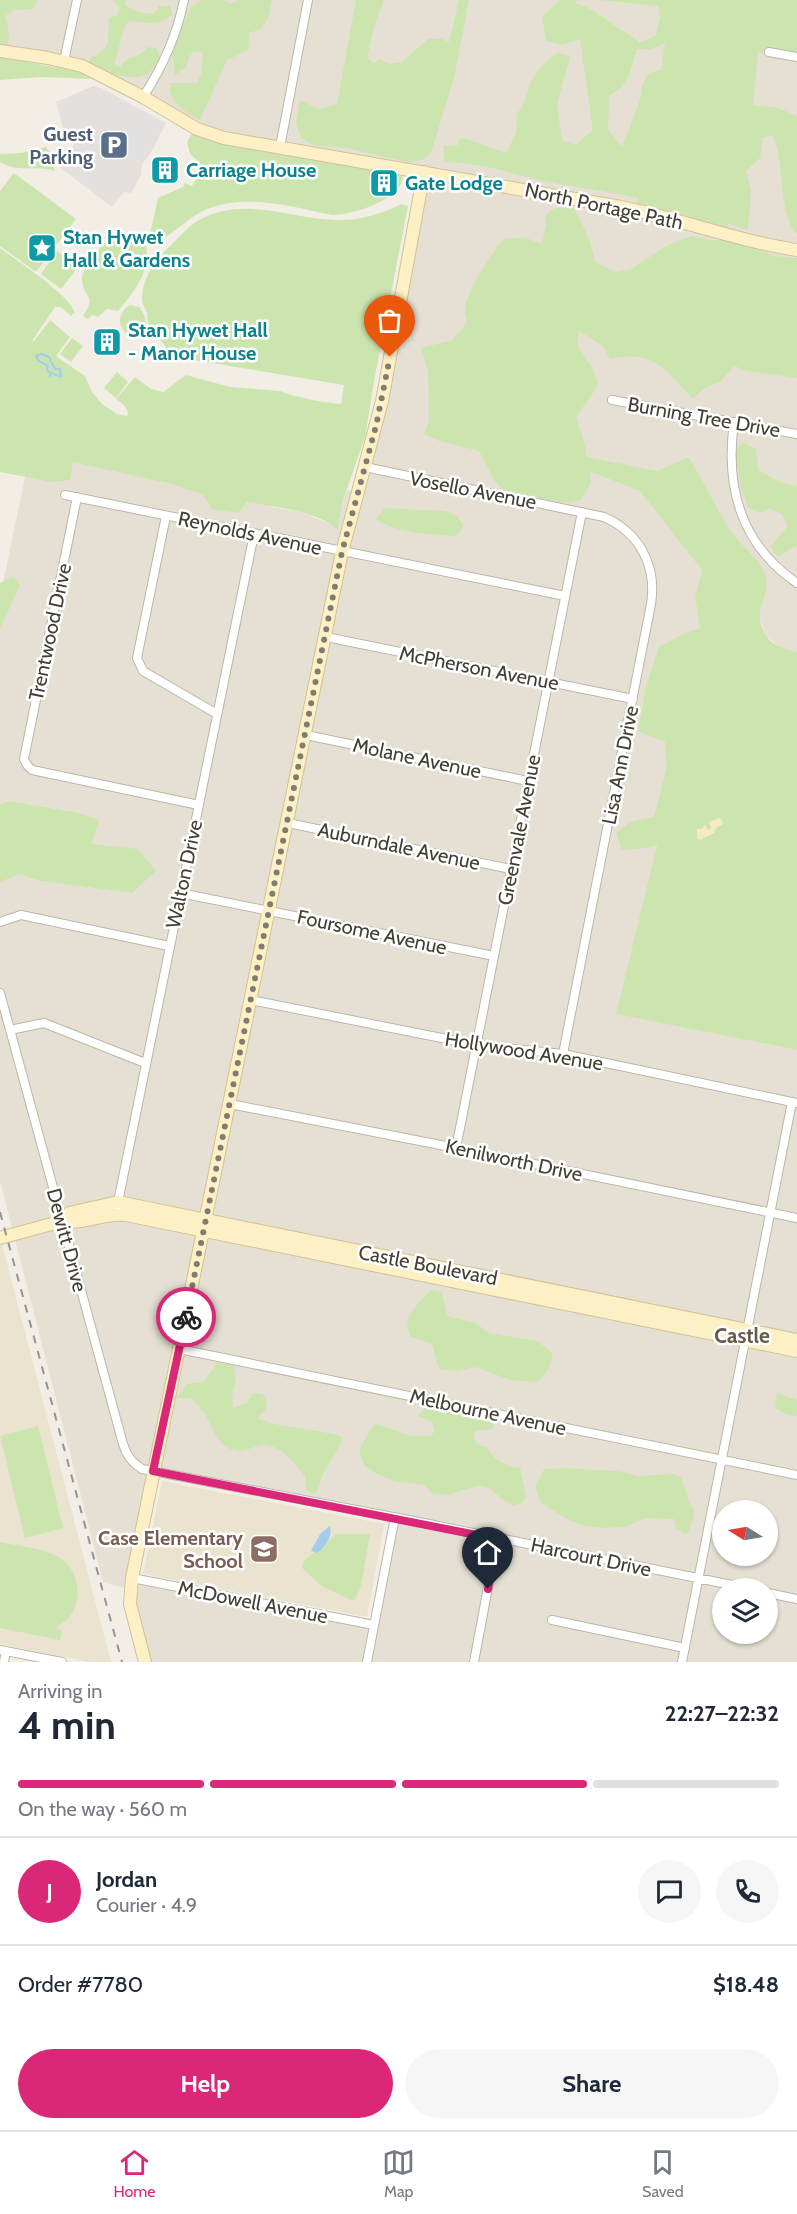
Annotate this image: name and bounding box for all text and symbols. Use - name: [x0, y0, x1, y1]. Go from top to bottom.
- place label: Guest Parking: [29, 122, 93, 169]
- parking icon: Guest Parking: [98, 129, 130, 161]
- building icon: Carriage House: [149, 154, 181, 186]
- place label: Carriage House: [186, 158, 316, 182]
- building icon: Gate Lodge: [368, 167, 400, 199]
- place label: Gate Lodge: [405, 171, 503, 195]
- street label: North Portage Path: [523, 178, 685, 234]
- place label: Stan Hywet Hall & Gardens: [63, 225, 190, 272]
- place icon: Stan Hywet Hall & Gardens: [26, 232, 58, 264]
- pin: [364, 295, 415, 357]
- icon: bag: [373, 304, 406, 337]
- place label: Stan Hywet Hall - Manor House: [128, 318, 268, 365]
- building icon: Stan Hywet Hall - Manor House: [91, 326, 123, 358]
- street label: Burning Tree Drive: [626, 392, 782, 442]
- street label: Vosello Avenue: [408, 466, 538, 514]
- street label: Reynolds Avenue: [176, 506, 324, 560]
- street label: Trentwood Drive: [24, 561, 76, 703]
- street label: McPherson Avenue: [397, 641, 561, 695]
- street label: Lisa Ann Drive: [597, 703, 643, 827]
- street label: Molane Avenue: [351, 733, 483, 783]
- street label: Greenvale Avenue: [493, 753, 545, 907]
- street label: Walton Drive: [161, 817, 207, 931]
- street label: Auburndale Avenue: [316, 817, 482, 875]
- street label: Foursome Avenue: [295, 904, 449, 960]
- street label: Hollywood Avenue: [443, 1027, 605, 1075]
- street label: Kenilworth Drive: [443, 1134, 585, 1186]
- street label: Dewitt Drive: [42, 1186, 92, 1294]
- street label: Castle Boulevard: [357, 1240, 499, 1290]
- courier: [156, 1287, 216, 1347]
- icon: bike: [170, 1301, 203, 1334]
- district label: Castle: [714, 1323, 770, 1348]
- street label: Melbourne Avenue: [408, 1384, 568, 1440]
- north arrow: [712, 1500, 778, 1566]
- map controls: [712, 1500, 778, 1644]
- place label: Case Elementary School: [98, 1526, 243, 1573]
- pin: [462, 1527, 513, 1589]
- school or university icon: Case Elementary School: [248, 1533, 280, 1565]
- street label: Harcourt Drive: [529, 1533, 653, 1581]
- icon: home: [471, 1536, 504, 1569]
- street label: McDowell Avenue: [176, 1576, 330, 1628]
- button: layers: [712, 1578, 778, 1644]
- text: Arriving in: [18, 1679, 102, 1703]
- text: 22:27–22:32: [665, 1700, 779, 1727]
- text: 4 min: [18, 1701, 116, 1749]
- text: On the way · 560 m: [18, 1797, 187, 1821]
- button: chat: [638, 1860, 701, 1923]
- button: phone: [716, 1860, 779, 1923]
- text: Jordan: [96, 1866, 157, 1893]
- text: J: [46, 1878, 53, 1905]
- text: Courier · 4.9: [96, 1893, 197, 1917]
- text: Order #7780: [18, 1971, 143, 1998]
- text: $18.48: [713, 1971, 779, 1998]
- button: Help: [18, 2049, 393, 2118]
- button: Share: [405, 2049, 779, 2118]
- tab: Home: [113, 2146, 156, 2201]
- tab: Map: [382, 2146, 415, 2201]
- tab: Saved: [642, 2146, 684, 2201]

